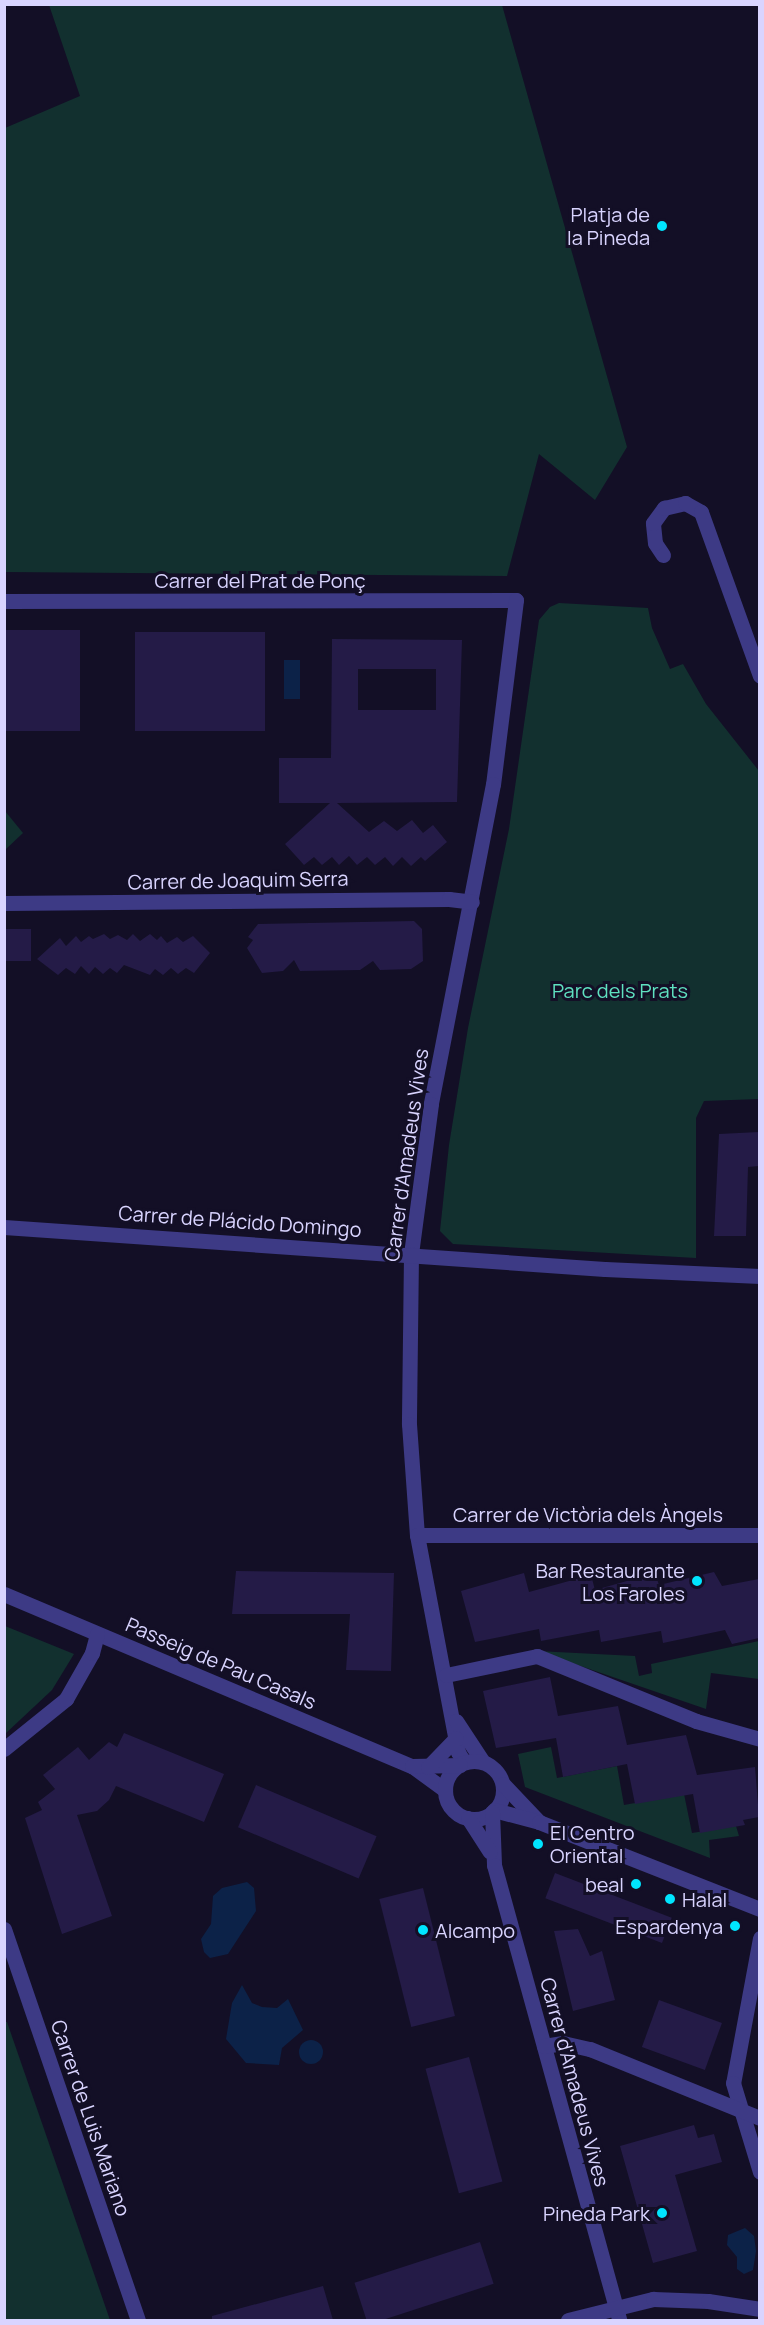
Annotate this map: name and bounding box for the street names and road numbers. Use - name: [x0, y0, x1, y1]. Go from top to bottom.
- street label: Carrer del Prat de Ponç: [154, 568, 366, 592]
- street label: Carrer de Joaquim Serra: [127, 866, 349, 894]
- street label: Carrer d'Amadeus Vives: [379, 1047, 433, 1263]
- street label: Carrer de Plácido Domingo: [118, 1201, 362, 1241]
- street label: Carrer de Victòria dels Àngels: [453, 1502, 723, 1526]
- street label: Passeig de Pau Casals: [122, 1612, 320, 1714]
- street label: Carrer d'Amadeus Vives: [536, 1975, 614, 2189]
- street label: Carrer de Luis Mariano: [46, 2017, 136, 2219]

